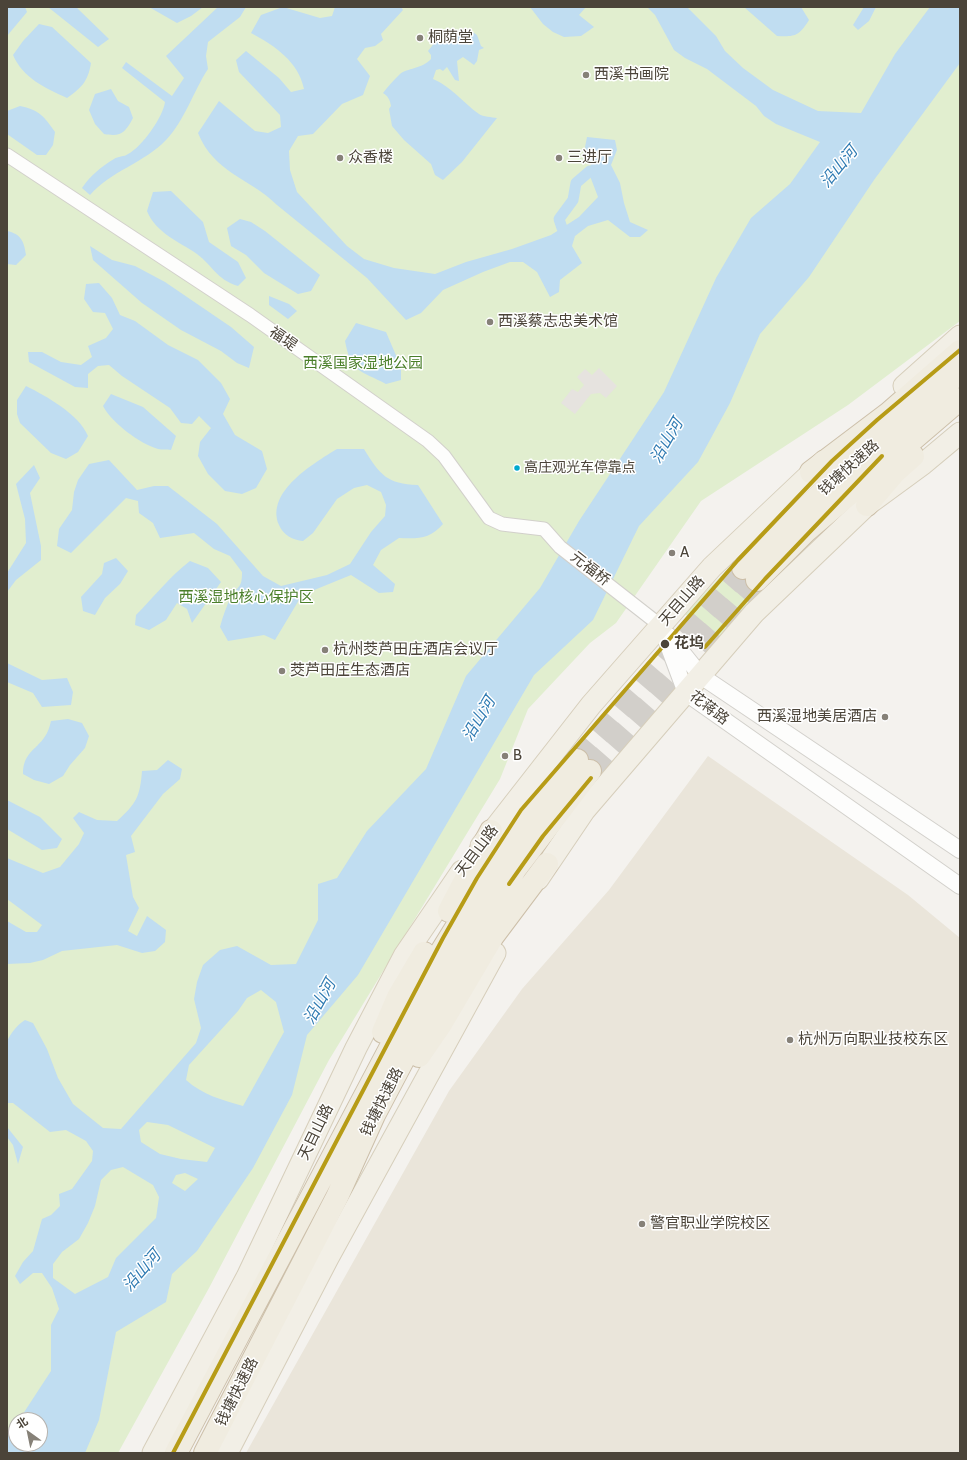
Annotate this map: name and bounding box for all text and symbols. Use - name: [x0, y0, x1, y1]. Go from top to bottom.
- place label: 桐荫堂: [428, 29, 473, 47]
- marker: 桐荫堂: [415, 33, 425, 43]
- place label: 西溪书画院: [594, 66, 669, 84]
- marker: 西溪书画院: [581, 70, 591, 80]
- water label: 沿山河: [816, 142, 862, 192]
- place label: 众香楼: [348, 149, 393, 167]
- place label: 三进厅: [567, 149, 612, 167]
- marker: 众香楼: [335, 153, 345, 163]
- marker: 三进厅: [554, 153, 564, 163]
- place label: 西溪蔡志忠美术馆: [498, 313, 618, 331]
- marker: 西溪蔡志忠美术馆: [485, 317, 495, 327]
- street label: 福堤: [266, 323, 300, 355]
- park label: 西溪国家湿地公园: [303, 355, 423, 373]
- water label: 沿山河: [647, 415, 687, 467]
- street label: 钱塘快速路: [815, 436, 883, 500]
- place label: 高庄观光车停靠点: [524, 460, 636, 476]
- marker: 高庄观光车停靠点: [512, 463, 522, 473]
- place label: A: [680, 544, 689, 562]
- street label: 元福桥: [567, 548, 613, 590]
- marker: A: [667, 548, 677, 558]
- street label: 天目山路: [656, 572, 708, 630]
- park label: 西溪湿地核心保护区: [179, 589, 313, 607]
- place label: 花坞: [674, 635, 704, 653]
- marker: 花坞: [659, 638, 671, 650]
- place label: 杭州茭芦田庄酒店会议厅: [333, 641, 498, 659]
- marker: 杭州茭芦田庄酒店会议厅: [320, 645, 330, 655]
- place label: 茭芦田庄生态酒店: [290, 662, 410, 680]
- marker: 茭芦田庄生态酒店: [277, 666, 287, 676]
- street label: 花蒋路: [686, 687, 732, 729]
- water label: 沿山河: [458, 693, 500, 745]
- place label: 西溪湿地美居酒店: [757, 708, 877, 726]
- marker: 西溪湿地美居酒店: [880, 712, 890, 722]
- place label: B: [513, 747, 522, 765]
- marker: B: [500, 751, 510, 761]
- street label: 天目山路: [452, 822, 502, 880]
- water label: 沿山河: [300, 976, 340, 1028]
- place label: 杭州万向职业技校东区: [798, 1031, 948, 1049]
- marker: 杭州万向职业技校东区: [785, 1035, 795, 1045]
- street label: 钱塘快速路: [357, 1065, 407, 1139]
- street label: 天目山路: [295, 1101, 337, 1163]
- place label: 警官职业学院校区: [650, 1215, 770, 1233]
- marker: 警官职业学院校区: [637, 1219, 647, 1229]
- water label: 沿山河: [119, 1247, 165, 1295]
- street label: 钱塘快速路: [212, 1355, 262, 1429]
- north arrow: [8, 1412, 48, 1452]
- text: 北: [14, 1414, 30, 1432]

